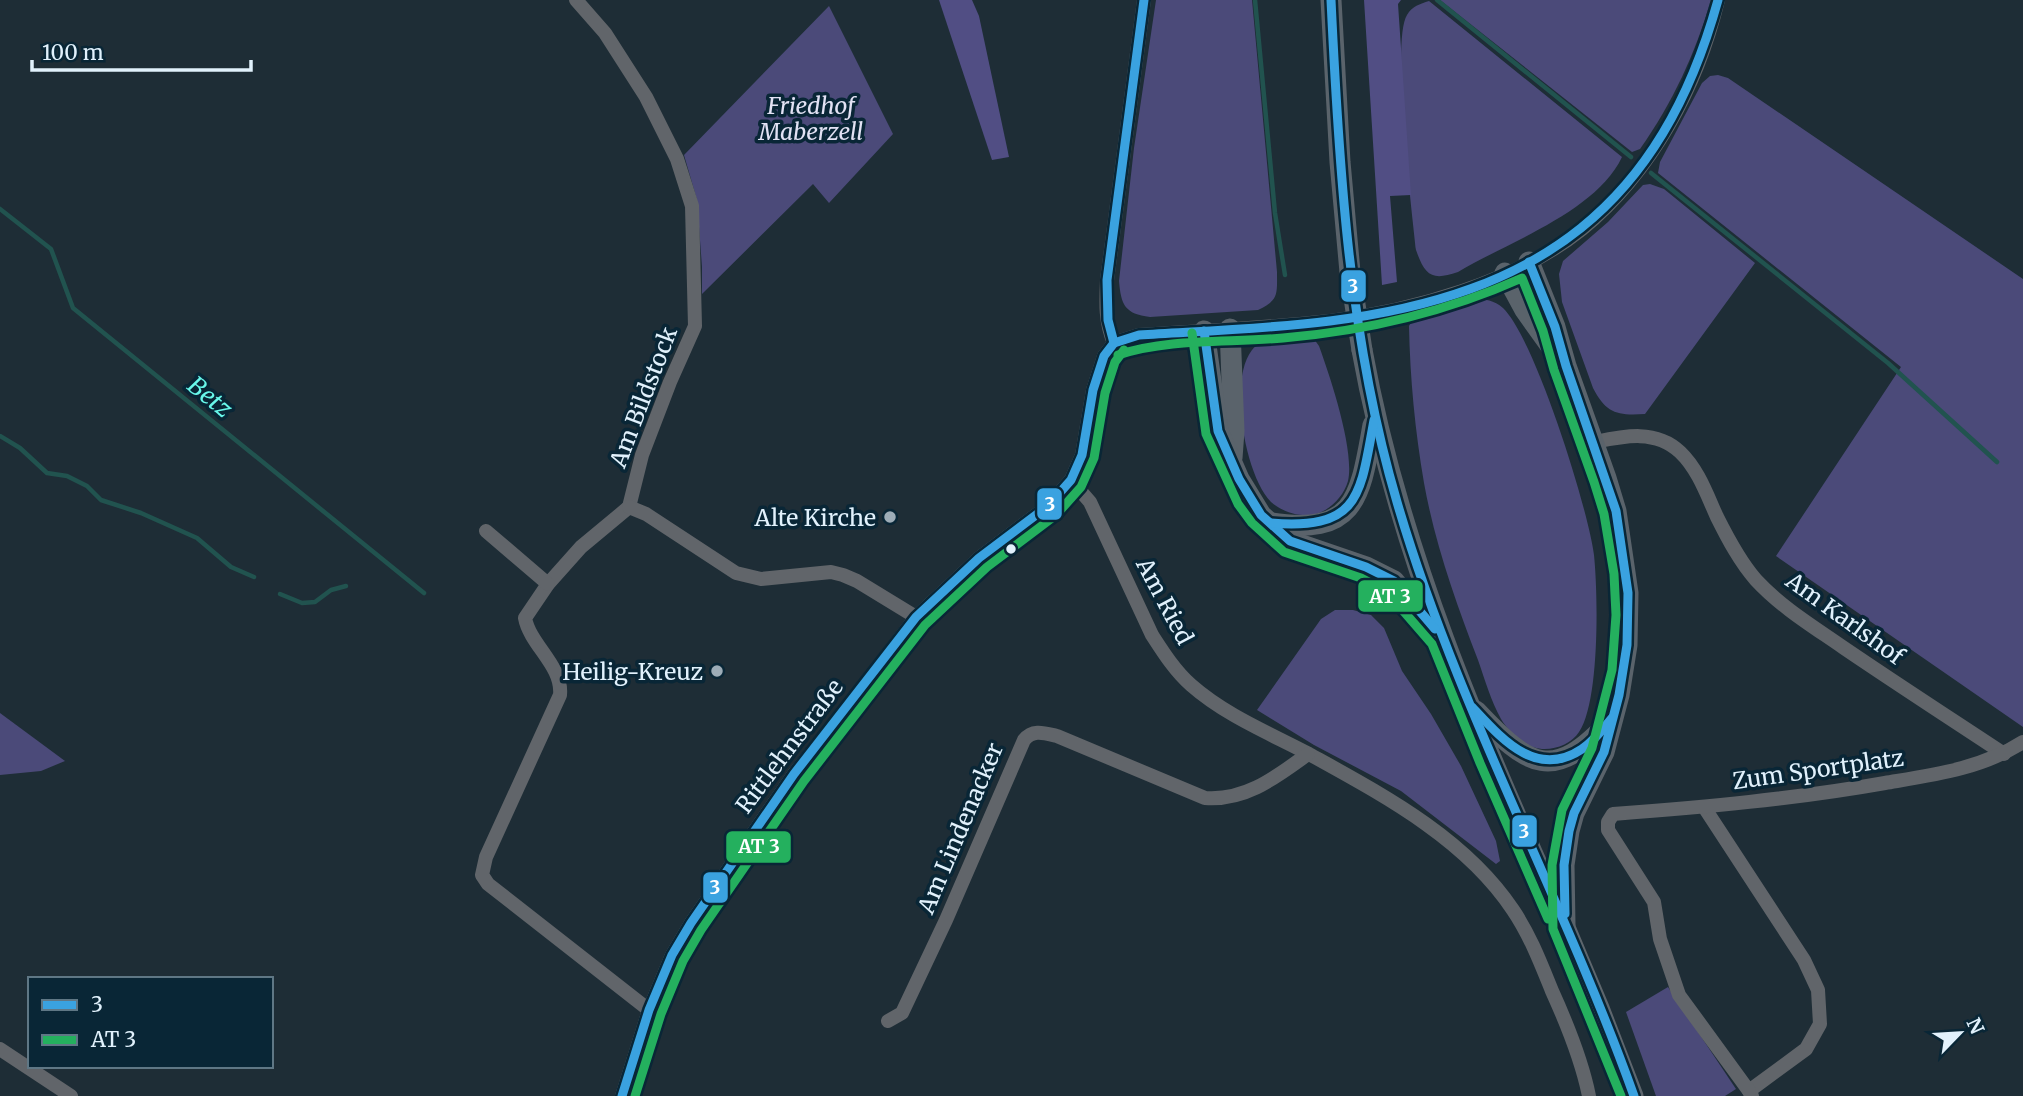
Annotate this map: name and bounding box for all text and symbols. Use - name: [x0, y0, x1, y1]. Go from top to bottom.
- scale bar: [32, 28, 250, 72]
- text: 100 m: [42, 39, 104, 66]
- park label: Friedhof Maberzell: [758, 91, 863, 146]
- line badge: 3: [1340, 269, 1367, 303]
- text: 3: [1348, 274, 1358, 298]
- street label: Am Bildstock: [603, 322, 683, 472]
- water label: Betz: [181, 370, 239, 425]
- line badge: 3: [1036, 487, 1063, 521]
- text: 3: [1045, 492, 1055, 516]
- place label: Alte Kirche: [753, 503, 876, 532]
- marker: Alte Kirche: [882, 509, 898, 525]
- unlabelled marker: [1004, 542, 1018, 556]
- street label: Am Ried: [1130, 552, 1200, 649]
- street label: Am Karlshof: [1780, 565, 1911, 671]
- line badge: AT 3: [1357, 579, 1424, 613]
- text: AT 3: [1368, 584, 1411, 608]
- place label: Heilig-Kreuz: [562, 657, 703, 686]
- marker: Heilig-Kreuz: [709, 663, 725, 679]
- street label: Rittlehnstraße: [729, 673, 849, 819]
- street label: Am Lindenacker: [911, 738, 1009, 919]
- street label: Zum Sportplatz: [1730, 743, 1906, 795]
- line badge: 3: [1511, 814, 1538, 848]
- text: 3: [1519, 819, 1529, 843]
- line badge: AT 3: [725, 830, 792, 864]
- text: AT 3: [737, 834, 780, 858]
- line badge: 3: [702, 871, 729, 904]
- text: 3: [710, 875, 720, 899]
- legend: [28, 977, 273, 1068]
- text: 3: [91, 991, 103, 1018]
- north arrow: [1925, 998, 1995, 1068]
- text: N: [1961, 1014, 1989, 1038]
- text: AT 3: [90, 1026, 136, 1053]

